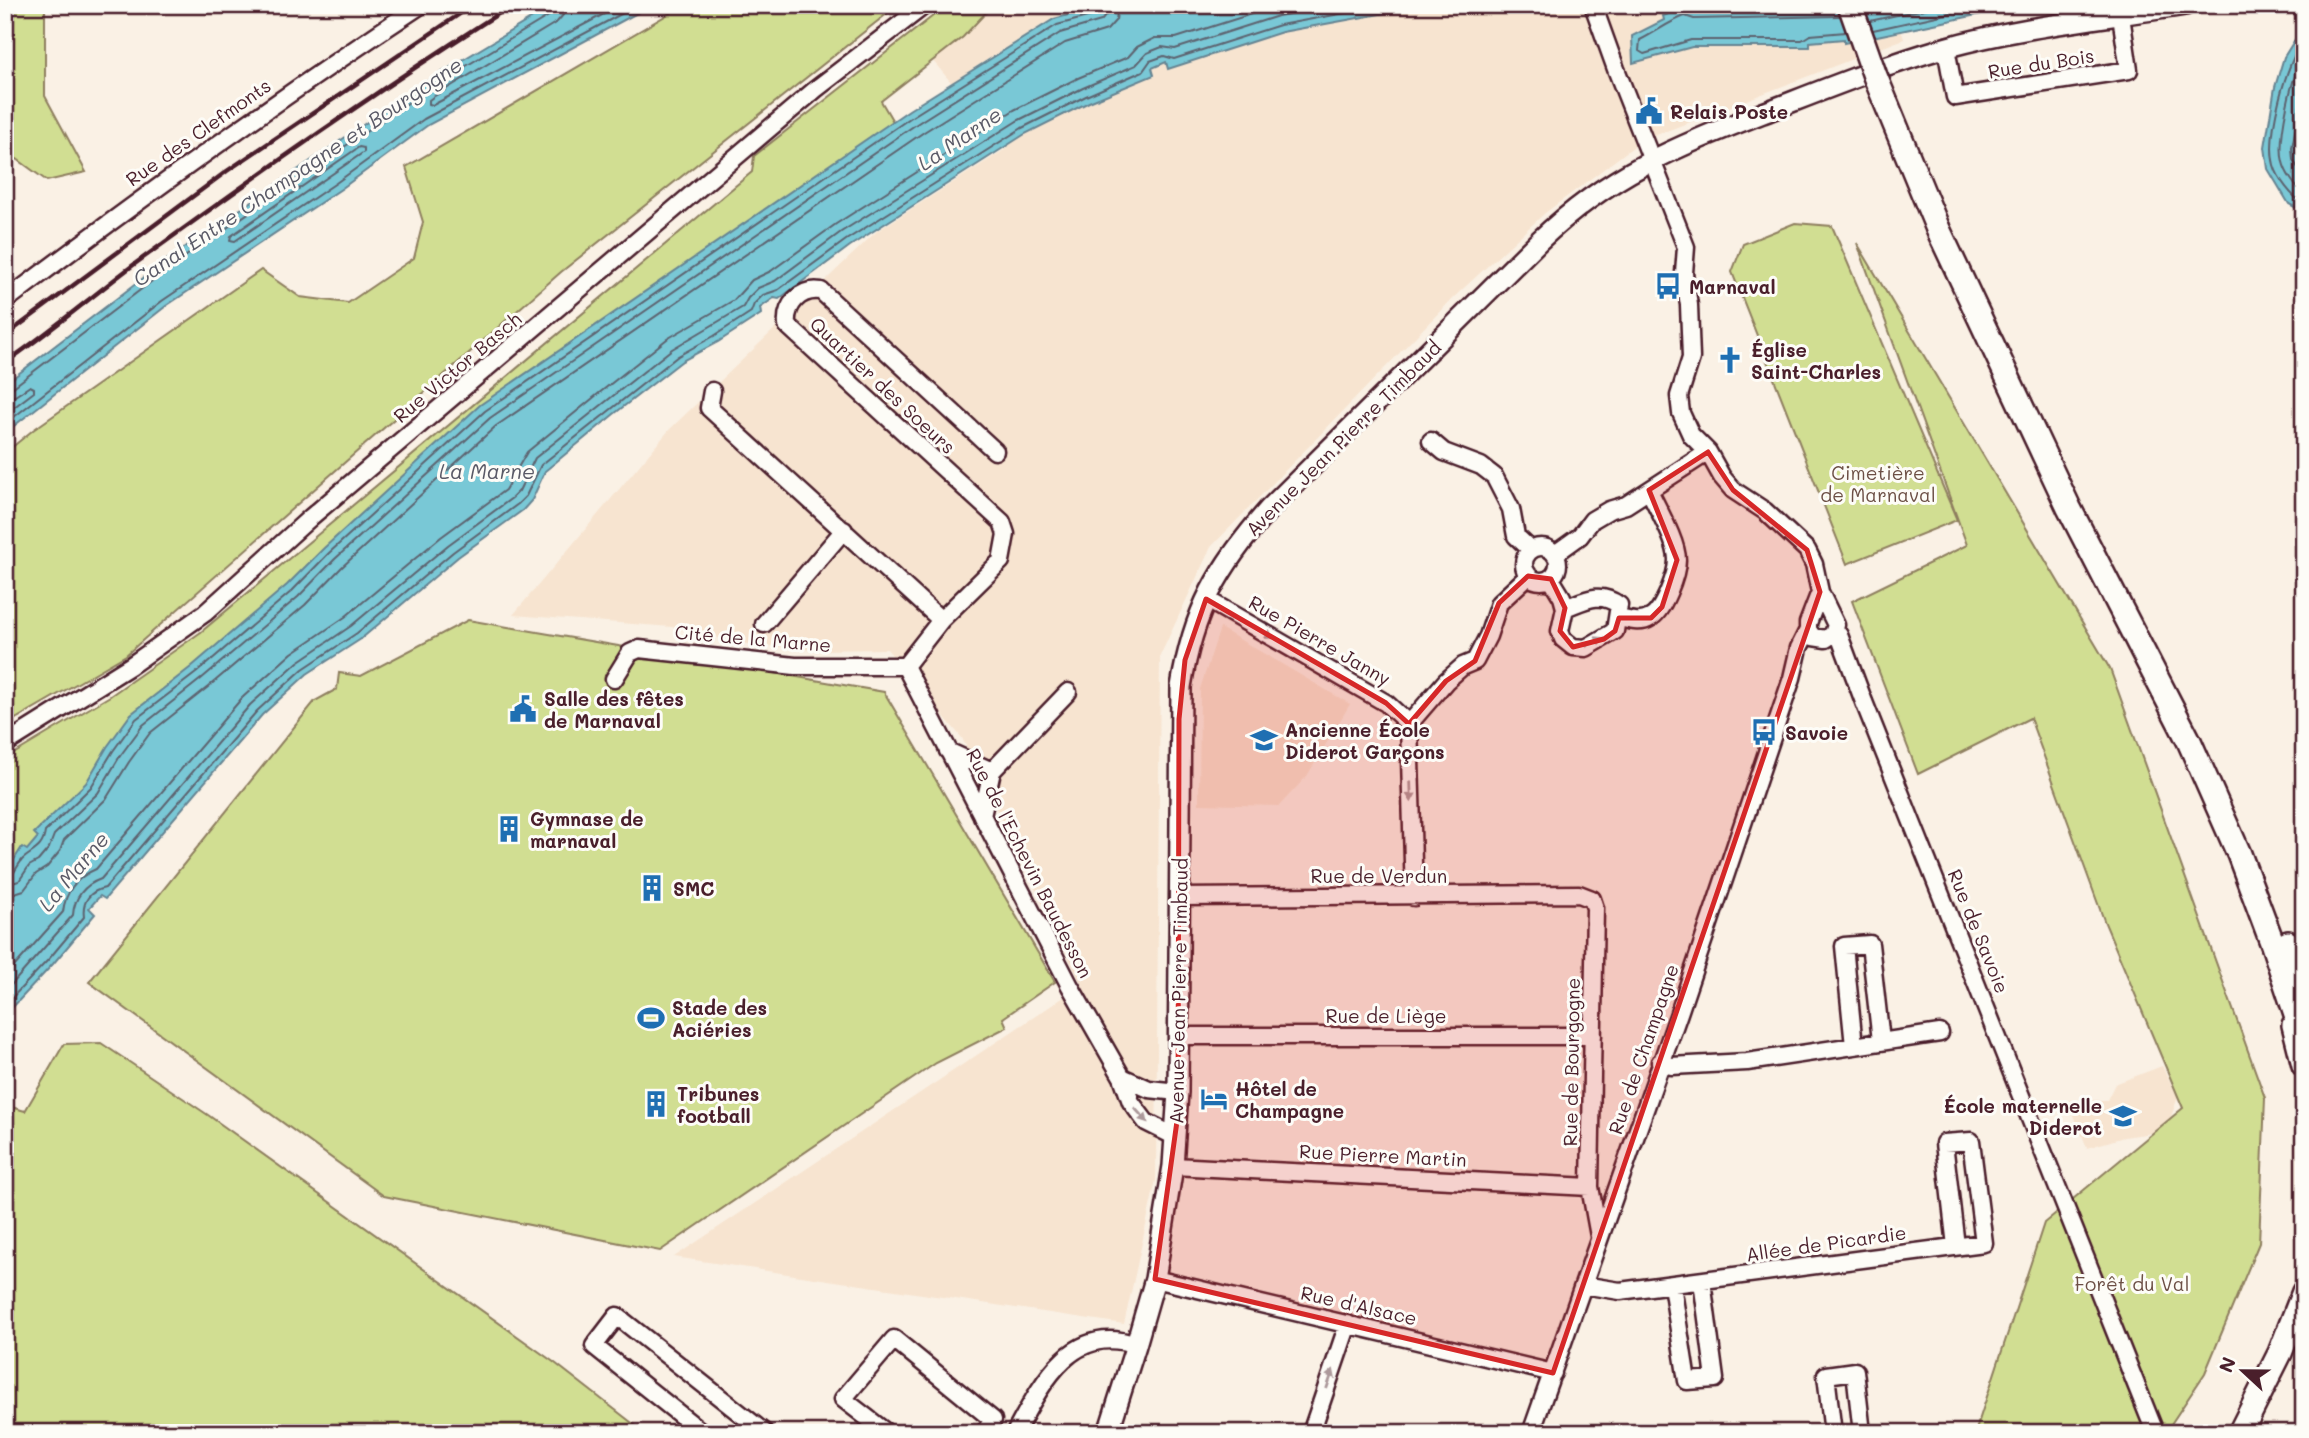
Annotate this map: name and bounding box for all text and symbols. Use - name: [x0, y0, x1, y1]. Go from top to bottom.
- street label: Rue du Bois: [1986, 42, 2096, 84]
- water label: Canal Entre Champagne et Bourgogne: [127, 50, 467, 292]
- street label: Rue des Clefmonts: [121, 73, 275, 191]
- public building icon: Relais Poste: [1634, 96, 1664, 126]
- place label: Relais Poste: [1670, 99, 1788, 124]
- water label: La Marne: [912, 100, 1006, 176]
- bus stop icon: Marnaval: [1653, 271, 1683, 301]
- place label: Marnaval: [1689, 274, 1776, 299]
- street label: Rue Victor Basch: [388, 306, 526, 428]
- street label: Quartier des Soeurs: [805, 311, 961, 459]
- street label: Avenue Jean Pierre Timbaud: [1240, 335, 1446, 541]
- place label: Église Saint-Charles: [1751, 337, 1881, 384]
- church icon: Église Saint-Charles: [1715, 345, 1745, 375]
- water label: La Marne: [439, 457, 535, 484]
- park label: Cimetière de Marnaval: [1820, 460, 1936, 507]
- street label: Rue Pierre Janny: [1245, 589, 1395, 691]
- street label: Cité de la Marne: [674, 619, 832, 657]
- one-way arrow: [1255, 626, 1274, 639]
- one-way arrow: [1585, 637, 1605, 648]
- place label: Salle des fêtes de Marnaval: [544, 686, 684, 733]
- public building icon: Salle des fêtes de Marnaval: [508, 694, 538, 724]
- place label: Ancienne École Diderot Garçons: [1285, 717, 1445, 764]
- bus stop icon: Savoie: [1749, 717, 1779, 747]
- place label: Savoie: [1785, 720, 1848, 745]
- school or university icon: Ancienne École Diderot Garçons: [1249, 725, 1279, 755]
- street label: Rue de l'Echevin Baudesson: [961, 744, 1099, 982]
- one-way arrow: [1405, 782, 1417, 804]
- place label: Gymnase de marnaval: [530, 806, 644, 853]
- building icon: Gymnase de marnaval: [494, 814, 524, 844]
- water label: La Marne: [32, 826, 114, 916]
- street label: Avenue Jean Pierre Timbaud: [1163, 858, 1193, 1124]
- street label: Rue de Verdun: [1311, 863, 1447, 888]
- street label: Rue de Savoie: [1943, 865, 2015, 997]
- building icon: SMC: [637, 873, 667, 903]
- place label: SMC: [673, 876, 714, 901]
- street label: Rue de Champagne: [1602, 961, 1684, 1137]
- street label: Rue de Bourgogne: [1557, 977, 1585, 1147]
- place label: Stade des Aciéries: [672, 995, 767, 1042]
- sports icon: Stade des Aciéries: [636, 1003, 666, 1033]
- street label: Rue de Liège: [1325, 1003, 1447, 1028]
- place label: Hôtel de Champagne: [1235, 1076, 1344, 1123]
- place label: Tribunes football: [677, 1081, 759, 1128]
- hotel icon: Hôtel de Champagne: [1199, 1084, 1229, 1114]
- building icon: Tribunes football: [641, 1089, 671, 1119]
- place label: École maternelle Diderot: [1943, 1093, 2102, 1140]
- school or university icon: École maternelle Diderot: [2108, 1101, 2138, 1131]
- one-way arrow: [1133, 1106, 1149, 1124]
- street label: Rue Pierre Martin: [1299, 1138, 1467, 1172]
- street label: Allée de Picardie: [1744, 1219, 1908, 1267]
- park label: Forêt du Val: [2075, 1271, 2189, 1296]
- street label: Rue d'Alsace: [1298, 1279, 1420, 1331]
- north arrow: [2208, 1336, 2278, 1406]
- text: N: [2212, 1353, 2241, 1376]
- one-way arrow: [1325, 1368, 1336, 1389]

